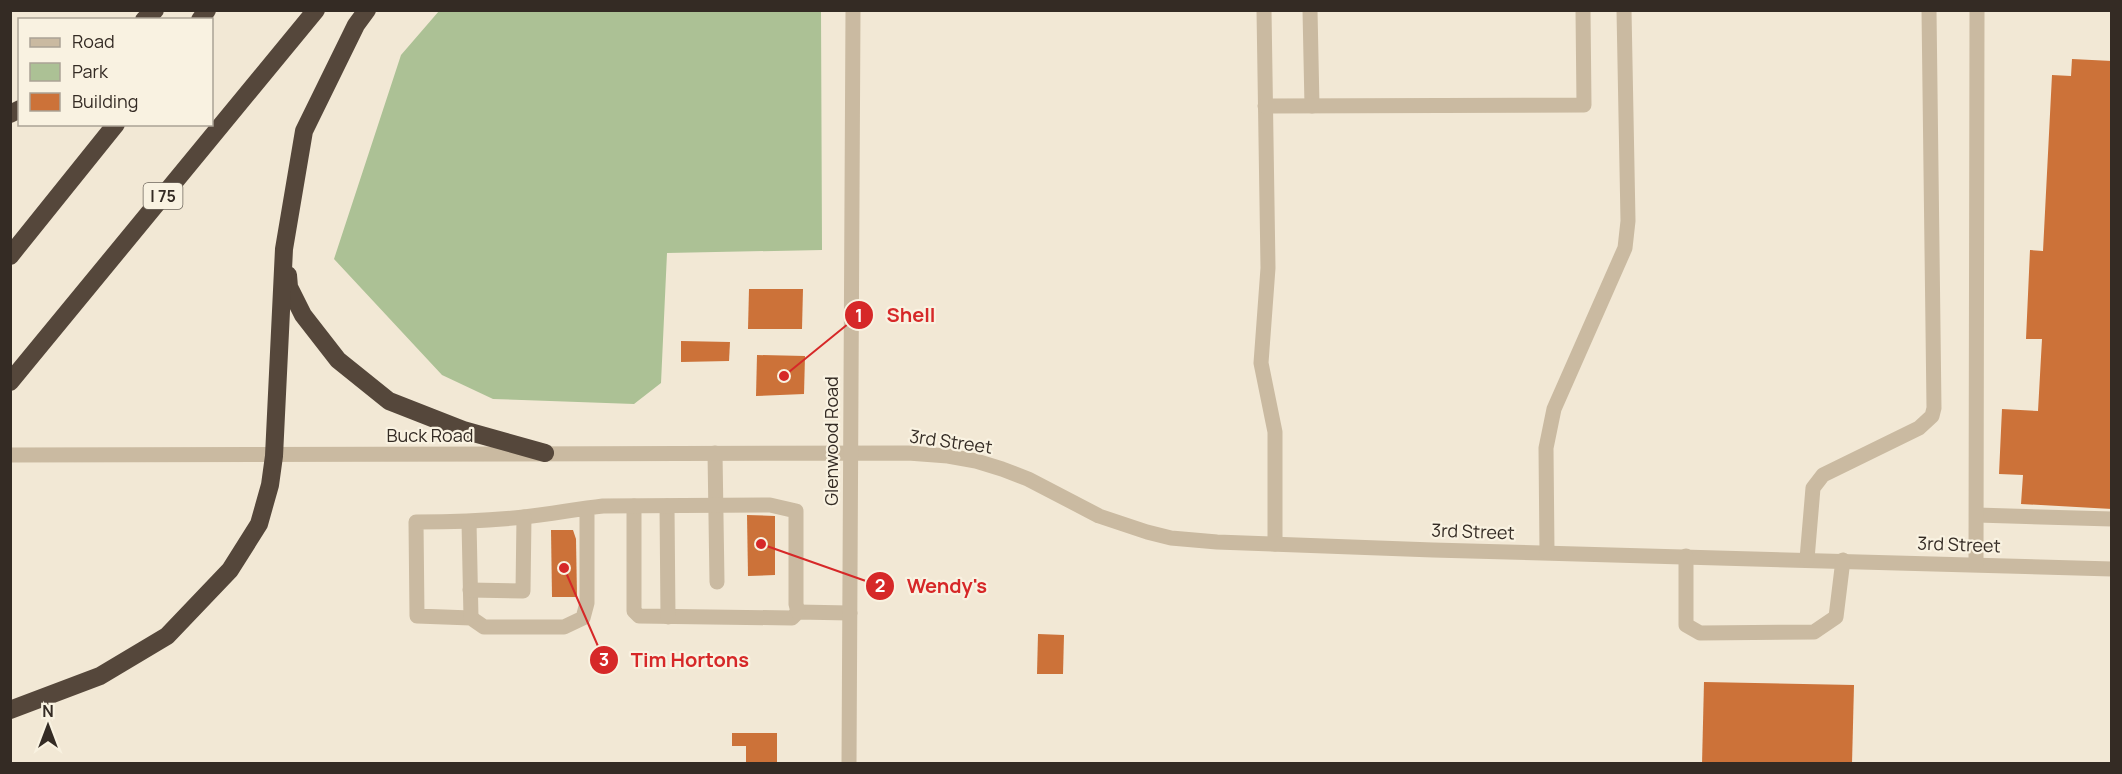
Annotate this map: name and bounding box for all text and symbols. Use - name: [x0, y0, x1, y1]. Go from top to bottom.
- legend: [18, 18, 213, 126]
- text: Road: [72, 29, 115, 53]
- text: Park: [72, 59, 109, 83]
- text: Building: [72, 89, 138, 113]
- road number: I 75: [144, 183, 182, 209]
- callout: Shell: [844, 296, 947, 334]
- text: Shell: [887, 301, 935, 328]
- text: 1: [855, 303, 863, 327]
- street label: Glenwood Road: [819, 376, 843, 506]
- street label: Buck Road: [387, 423, 473, 447]
- street label: 3rd Street: [908, 423, 994, 459]
- street label: 3rd Street: [1431, 518, 1515, 544]
- street label: 3rd Street: [1917, 531, 2001, 557]
- callout: Wendy's: [865, 567, 999, 605]
- text: Wendy's: [907, 572, 987, 599]
- text: 2: [875, 573, 885, 597]
- callout: Tim Hortons: [589, 641, 761, 679]
- text: Tim Hortons: [631, 646, 749, 673]
- text: 3: [599, 647, 609, 671]
- north arrow: [18, 696, 78, 756]
- text: N: [42, 700, 54, 722]

